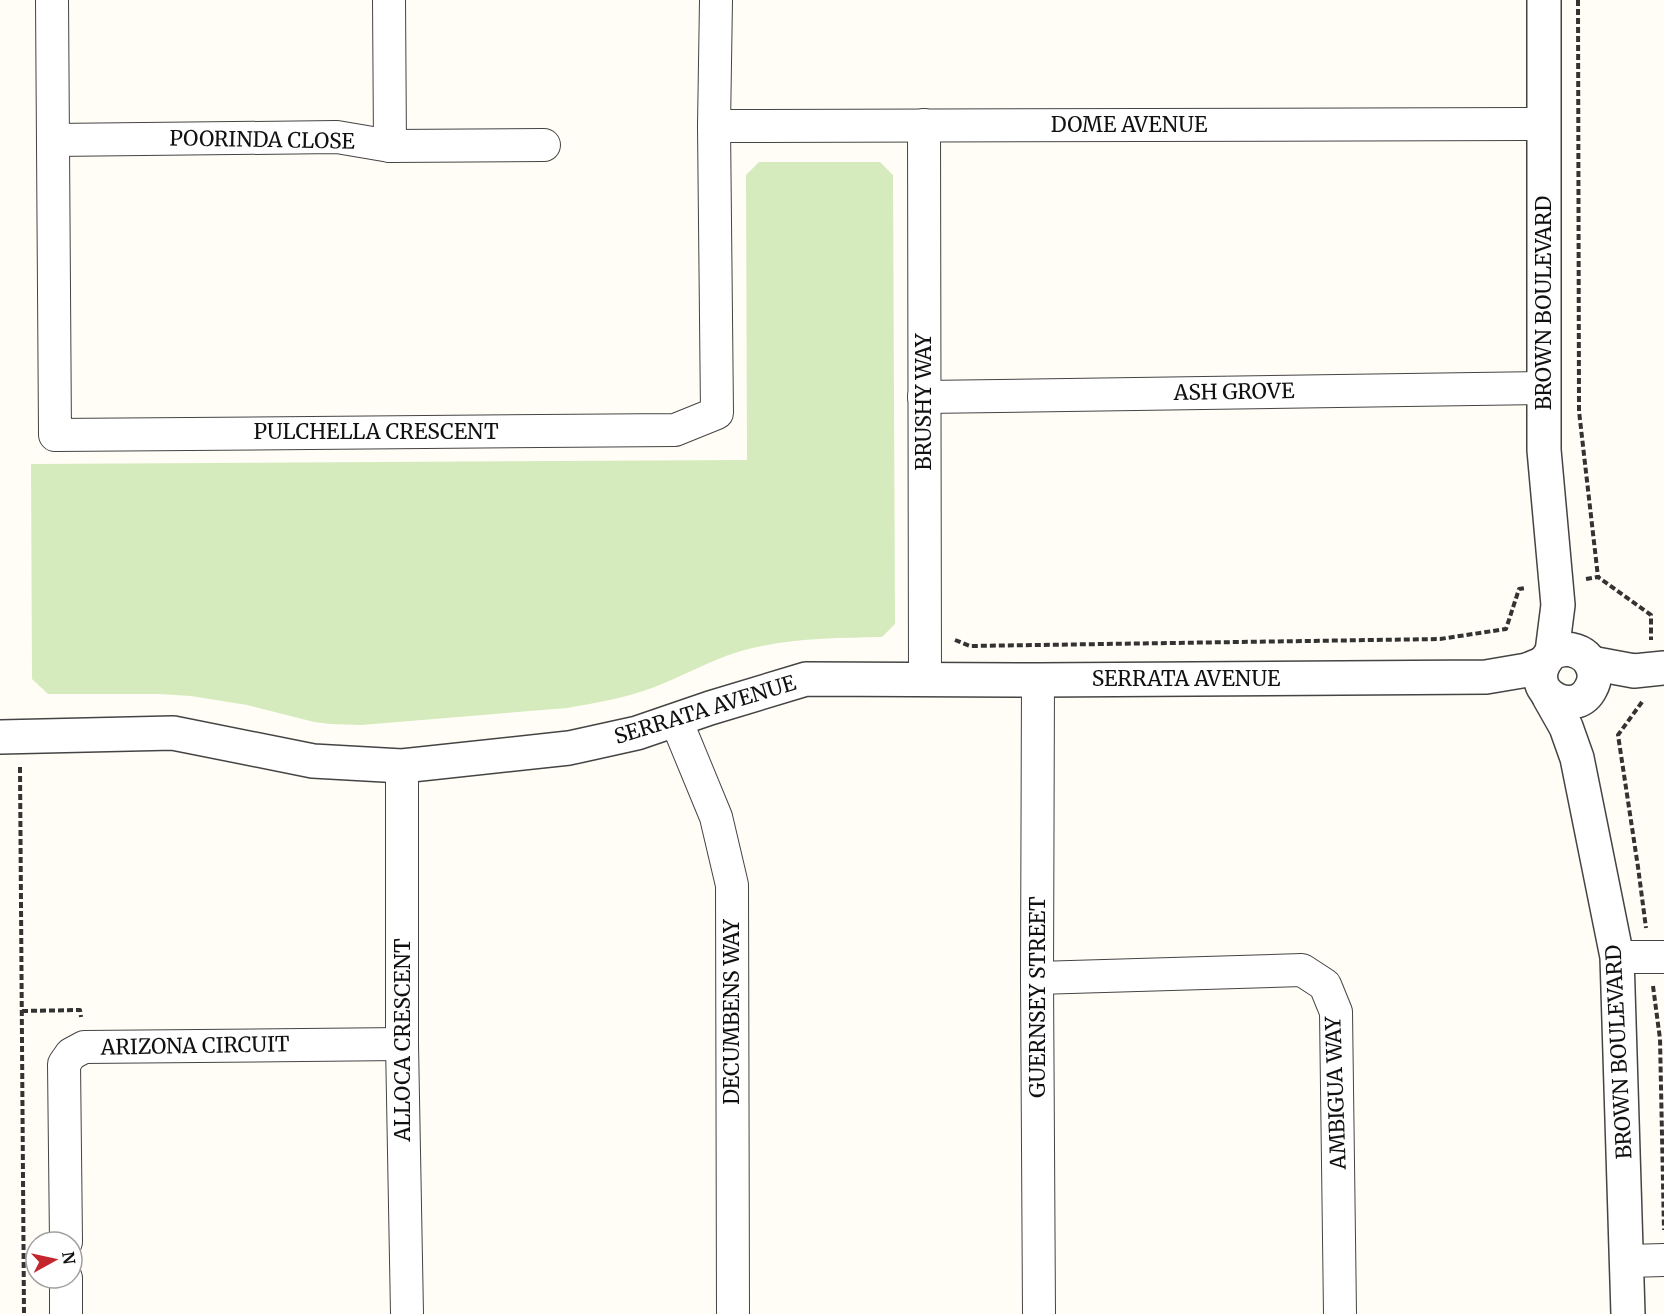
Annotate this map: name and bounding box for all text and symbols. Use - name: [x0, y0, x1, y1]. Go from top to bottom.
- street label: DOME AVENUE: [1051, 111, 1208, 138]
- street label: POORINDA CLOSE: [169, 124, 356, 155]
- street label: BROWN BOULEVARD: [1530, 196, 1557, 410]
- street label: BRUSHY WAY: [910, 333, 937, 470]
- street label: ASH GROVE: [1172, 377, 1295, 406]
- street label: PULCHELLA CRESCENT: [254, 418, 499, 445]
- street label: SERRATA AVENUE: [1092, 665, 1281, 692]
- street label: SERRATA AVENUE: [611, 669, 800, 750]
- street label: GUERNSEY STREET: [1024, 896, 1051, 1098]
- street label: DECUMBENS WAY: [718, 919, 745, 1105]
- street label: ALLOCA CRESCENT: [389, 938, 416, 1143]
- street label: BROWN BOULEVARD: [1599, 944, 1638, 1160]
- street label: AMBIGUA WAY: [1319, 1016, 1352, 1171]
- street label: ARIZONA CIRCUIT: [99, 1030, 290, 1061]
- north arrow: [24, 1230, 84, 1290]
- text: N: [58, 1250, 80, 1266]

